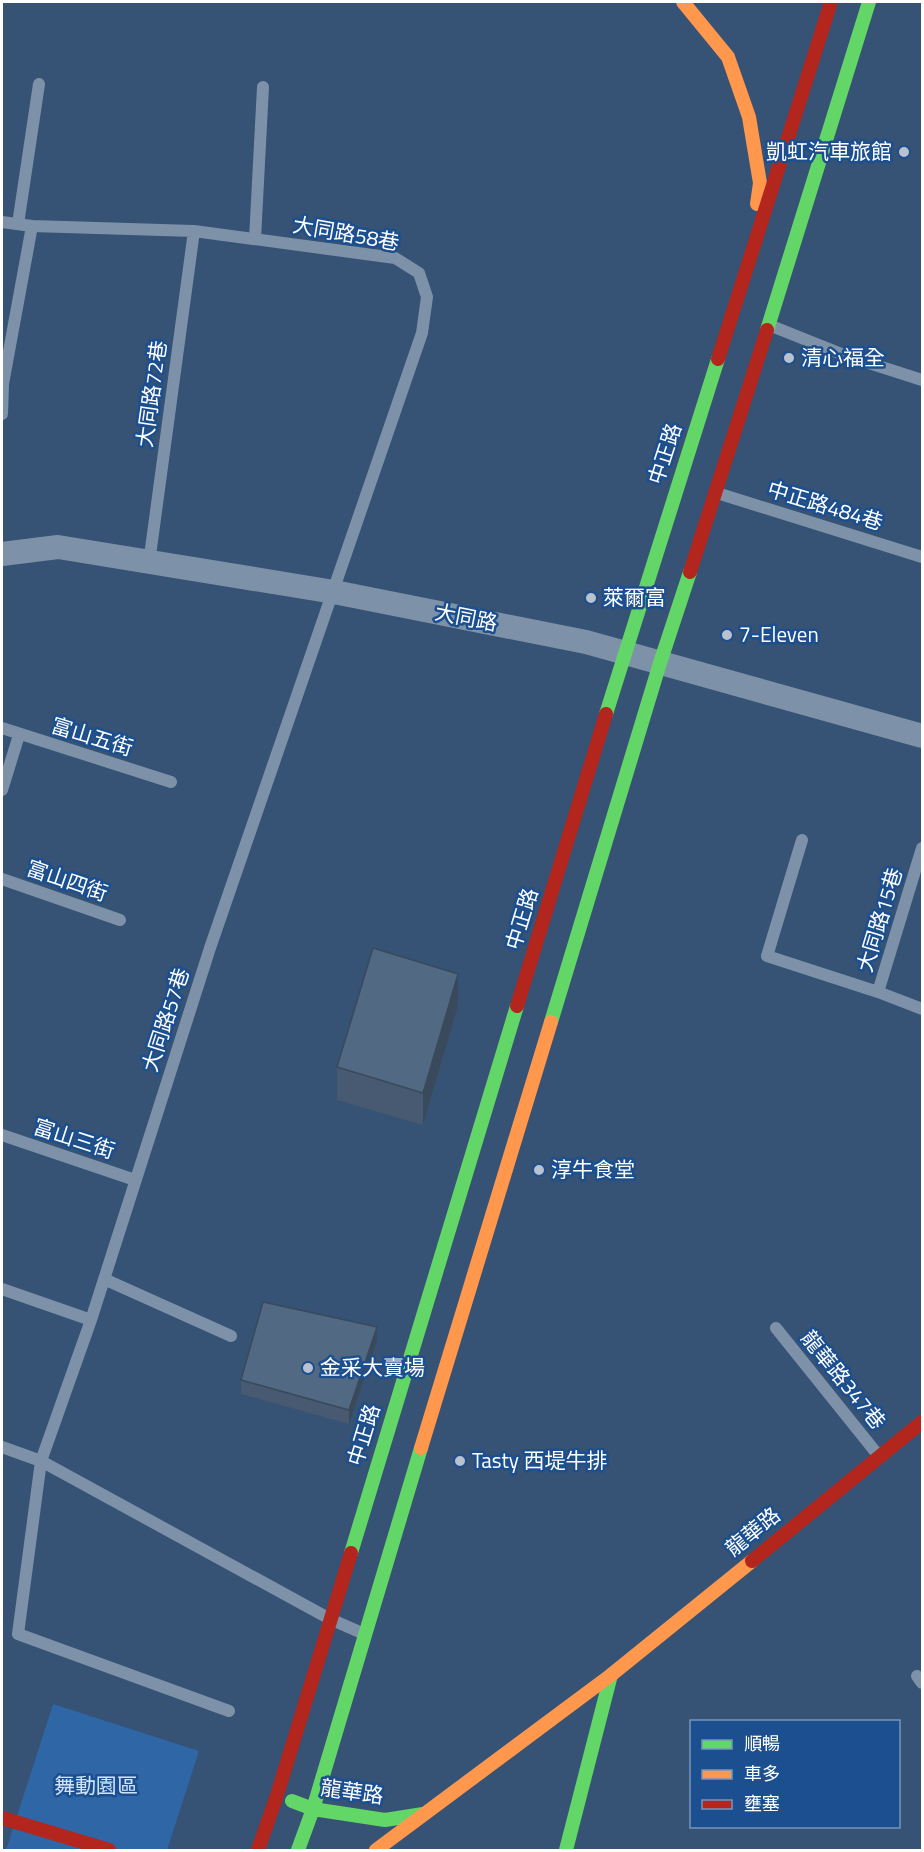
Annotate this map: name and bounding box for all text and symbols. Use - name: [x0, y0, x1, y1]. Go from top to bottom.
- place label: 凱虹汽車旅館: [766, 135, 892, 167]
- marker: 凱虹汽車旅館: [897, 145, 911, 159]
- street label: 大同路58巷: [290, 208, 402, 258]
- street label: 大同路72巷: [128, 338, 174, 449]
- place label: 清心福全: [801, 341, 885, 373]
- marker: 清心福全: [782, 351, 796, 365]
- street label: 中正路: [639, 419, 689, 489]
- street label: 中正路484巷: [764, 472, 887, 538]
- place label: 萊爾富: [603, 581, 666, 613]
- marker: 萊爾富: [584, 591, 598, 605]
- street label: 大同路: [432, 595, 500, 639]
- place label: 7-Eleven: [739, 618, 819, 650]
- marker: 7-Eleven: [720, 628, 734, 642]
- street label: 富山五街: [47, 708, 137, 764]
- street label: 富山四街: [22, 851, 112, 909]
- street label: 大同路15巷: [848, 864, 910, 976]
- street label: 中正路: [497, 884, 546, 954]
- street label: 大同路57巷: [133, 964, 197, 1076]
- street label: 富山三街: [29, 1110, 119, 1166]
- place label: 淳牛食堂: [551, 1153, 635, 1185]
- marker: 淳牛食堂: [532, 1163, 546, 1177]
- street label: 龍華路347巷: [794, 1323, 894, 1436]
- place label: 金采大賣場: [320, 1351, 425, 1383]
- marker: 金采大賣場: [301, 1361, 315, 1375]
- street label: 中正路: [339, 1400, 388, 1470]
- place label: Tasty 西堤牛排: [472, 1444, 608, 1476]
- marker: Tasty 西堤牛排: [453, 1454, 467, 1468]
- street label: 龍華路: [718, 1499, 787, 1563]
- legend: [690, 1720, 900, 1828]
- text: 順暢: [744, 1730, 780, 1757]
- text: 車多: [744, 1760, 780, 1787]
- park label: 舞動園區: [54, 1769, 138, 1801]
- street label: 龍華路: [319, 1771, 386, 1811]
- text: 壅塞: [744, 1790, 780, 1817]

